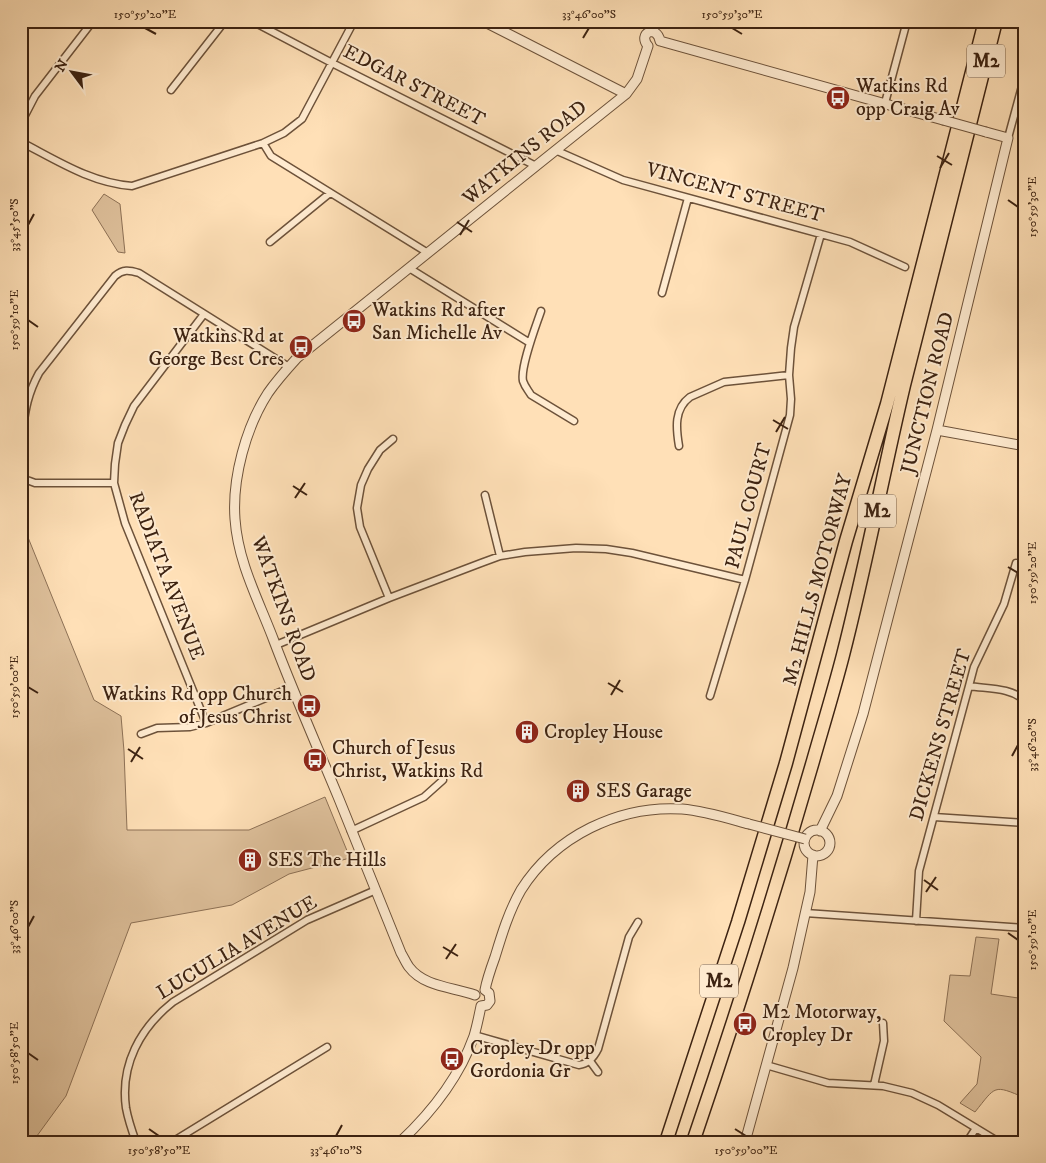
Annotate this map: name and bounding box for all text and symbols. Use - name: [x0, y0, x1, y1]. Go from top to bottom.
- text: 150°59'20"E: [114, 7, 177, 22]
- text: 33°46'00"S: [562, 7, 616, 22]
- text: 150°59'30"E: [701, 7, 763, 22]
- street label: EDGAR STREET: [339, 39, 489, 133]
- road number: M2: [967, 44, 1005, 78]
- north arrow: [48, 48, 98, 98]
- text: N: [51, 56, 73, 75]
- place label: Watkins Rd opp Craig Av: [855, 74, 960, 122]
- bus stop icon: Watkins Rd opp Craig Av: [825, 85, 851, 111]
- street label: WATKINS ROAD: [457, 95, 592, 212]
- street label: VINCENT STREET: [642, 157, 827, 229]
- text: 150°59'30"E: [1025, 176, 1040, 238]
- text: 33°45'50"S: [7, 198, 22, 252]
- text: 150°59'10"E: [7, 289, 22, 350]
- place label: Watkins Rd after San Michelle Av: [371, 298, 506, 346]
- bus stop icon: Watkins Rd after San Michelle Av: [341, 308, 367, 334]
- street label: JUNCTION ROAD: [895, 310, 960, 478]
- place label: Watkins Rd at George Best Cres: [148, 324, 284, 372]
- bus stop icon: Watkins Rd at George Best Cres: [288, 334, 314, 360]
- street label: PAUL COURT: [720, 441, 778, 571]
- street label: M2 HILLS MOTORWAY: [778, 471, 858, 689]
- street label: RADIATA AVENUE: [122, 489, 210, 663]
- road number: M2: [858, 494, 896, 528]
- street label: WATKINS ROAD: [245, 532, 321, 685]
- text: 150°59'20"E: [1025, 541, 1040, 604]
- street label: DICKENS STREET: [904, 646, 978, 824]
- text: 150°59'00"E: [7, 655, 22, 718]
- place label: Watkins Rd opp Church of Jesus Christ: [101, 682, 293, 730]
- bus stop icon: Watkins Rd opp Church of Jesus Christ: [296, 693, 322, 719]
- text: 33°46'20"S: [1025, 718, 1040, 772]
- building icon: Cropley House: [514, 719, 540, 745]
- place label: Cropley House: [544, 720, 663, 745]
- place label: Church of Jesus Christ, Watkins Rd: [332, 736, 483, 784]
- bus stop icon: Church of Jesus Christ, Watkins Rd: [302, 747, 328, 773]
- building icon: SES Garage: [565, 778, 591, 804]
- place label: SES Garage: [596, 779, 692, 804]
- building icon: SES The Hills: [237, 847, 263, 873]
- place label: SES The Hills: [268, 848, 387, 873]
- street label: LUCULIA AVENUE: [152, 890, 322, 1006]
- text: 33°46'00"S: [7, 900, 22, 954]
- text: 150°59'10"E: [1025, 909, 1040, 970]
- road number: M2: [700, 964, 738, 998]
- place label: M2 Motorway, Cropley Dr: [762, 1000, 881, 1048]
- bus stop icon: M2 Motorway, Cropley Dr: [732, 1011, 758, 1037]
- text: 150°58'50"E: [7, 1021, 22, 1084]
- place label: Cropley Dr opp Gordonia Gr: [470, 1036, 595, 1084]
- bus stop icon: Cropley Dr opp Gordonia Gr: [439, 1046, 465, 1072]
- text: 150°58'50"E: [128, 1143, 191, 1158]
- text: 33°46'10"S: [310, 1143, 362, 1158]
- text: 150°59'00"E: [715, 1143, 778, 1158]

